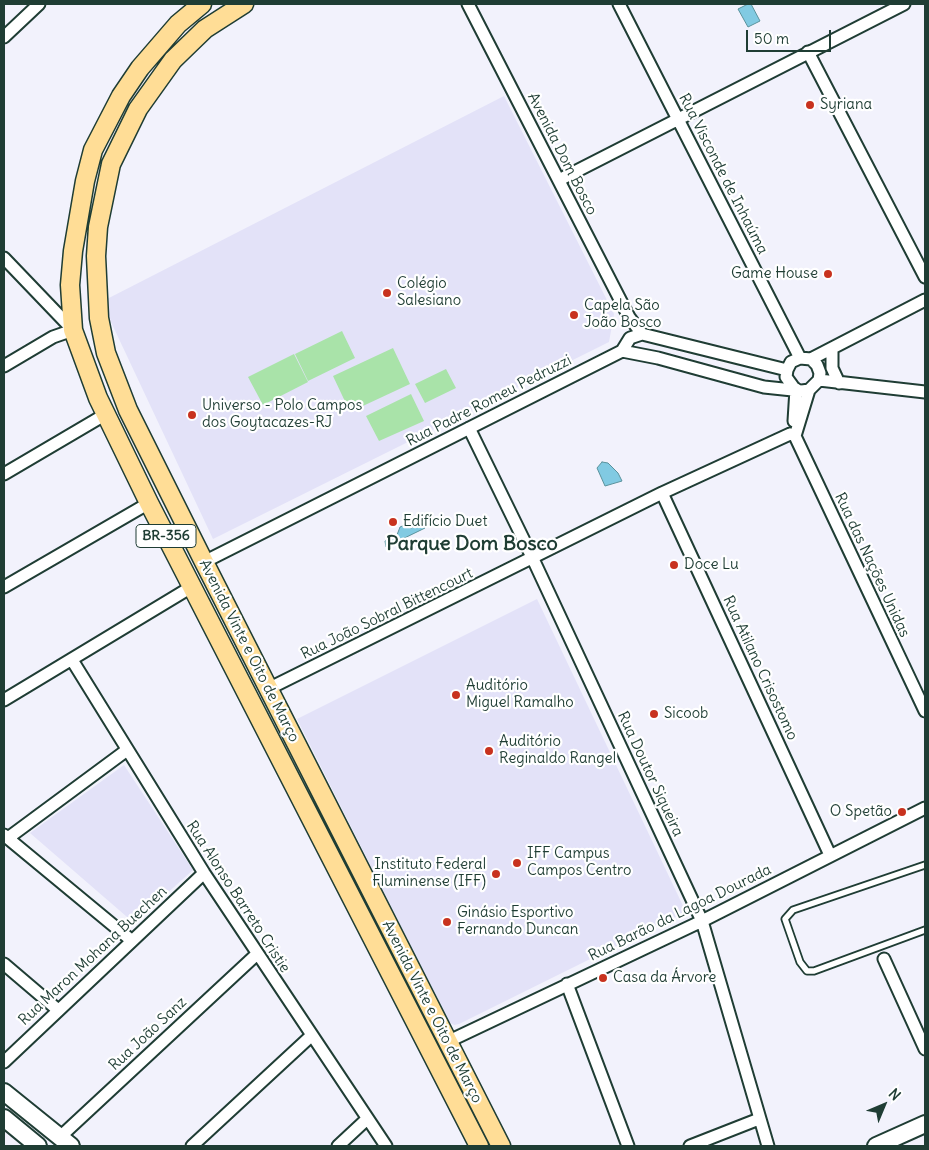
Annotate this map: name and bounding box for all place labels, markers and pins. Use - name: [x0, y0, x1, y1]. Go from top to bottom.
- place label: Syriana: [820, 96, 872, 114]
- marker: Syriana: [804, 99, 816, 111]
- place label: Game House: [731, 265, 818, 283]
- marker: Game House: [822, 268, 834, 280]
- place label: Colégio Salesiano: [397, 275, 461, 310]
- marker: Colégio Salesiano: [381, 287, 393, 299]
- place label: Capela São João Bosco: [584, 297, 662, 332]
- marker: Capela São João Bosco: [568, 309, 580, 321]
- place label: Universo - Polo Campos dos Goytacazes-RJ: [202, 397, 362, 432]
- marker: Universo - Polo Campos dos Goytacazes-RJ: [186, 409, 198, 421]
- place label: Edifício Duet: [403, 513, 487, 531]
- marker: Edifício Duet: [387, 516, 399, 528]
- place label: Doce Lu: [684, 556, 739, 574]
- marker: Doce Lu: [668, 559, 680, 571]
- place label: Auditório Miguel Ramalho: [466, 677, 574, 712]
- marker: Auditório Miguel Ramalho: [450, 689, 462, 701]
- place label: Sicoob: [664, 705, 708, 723]
- marker: Sicoob: [648, 708, 660, 720]
- place label: Auditório Reginaldo Rangel: [499, 733, 616, 768]
- marker: Auditório Reginaldo Rangel: [483, 745, 495, 757]
- place label: O Spetão: [830, 803, 892, 821]
- marker: O Spetão: [896, 806, 908, 818]
- place label: IFF Campus Campos Centro: [527, 845, 631, 880]
- place label: Instituto Federal Fluminense (IFF): [372, 856, 486, 891]
- marker: IFF Campus Campos Centro: [511, 857, 523, 869]
- marker: Instituto Federal Fluminense (IFF): [490, 868, 502, 880]
- place label: Ginásio Esportivo Fernando Duncan: [457, 904, 578, 939]
- marker: Ginásio Esportivo Fernando Duncan: [441, 916, 453, 928]
- place label: Casa da Árvore: [613, 969, 716, 987]
- marker: Casa da Árvore: [597, 972, 609, 984]

